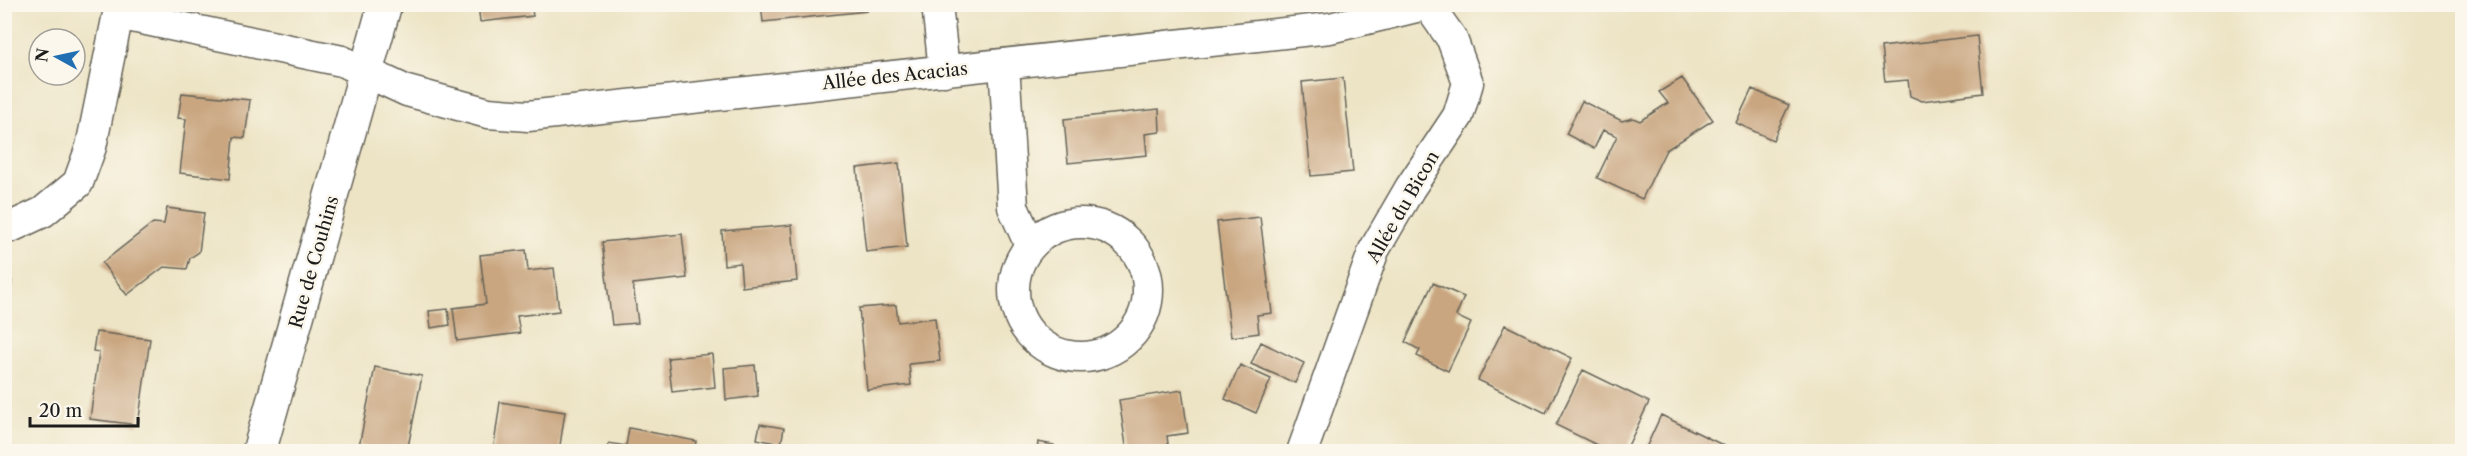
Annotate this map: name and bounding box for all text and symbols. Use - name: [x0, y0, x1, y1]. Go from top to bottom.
- north arrow: [27, 27, 87, 87]
- text: N: [31, 47, 53, 63]
- street label: Allée des Acacias: [820, 57, 969, 95]
- street label: Allée du Bicon: [1362, 147, 1444, 268]
- street label: Rue de Couhins: [285, 193, 343, 331]
- scale bar: [30, 390, 138, 428]
- text: 20 m: [39, 400, 83, 422]

